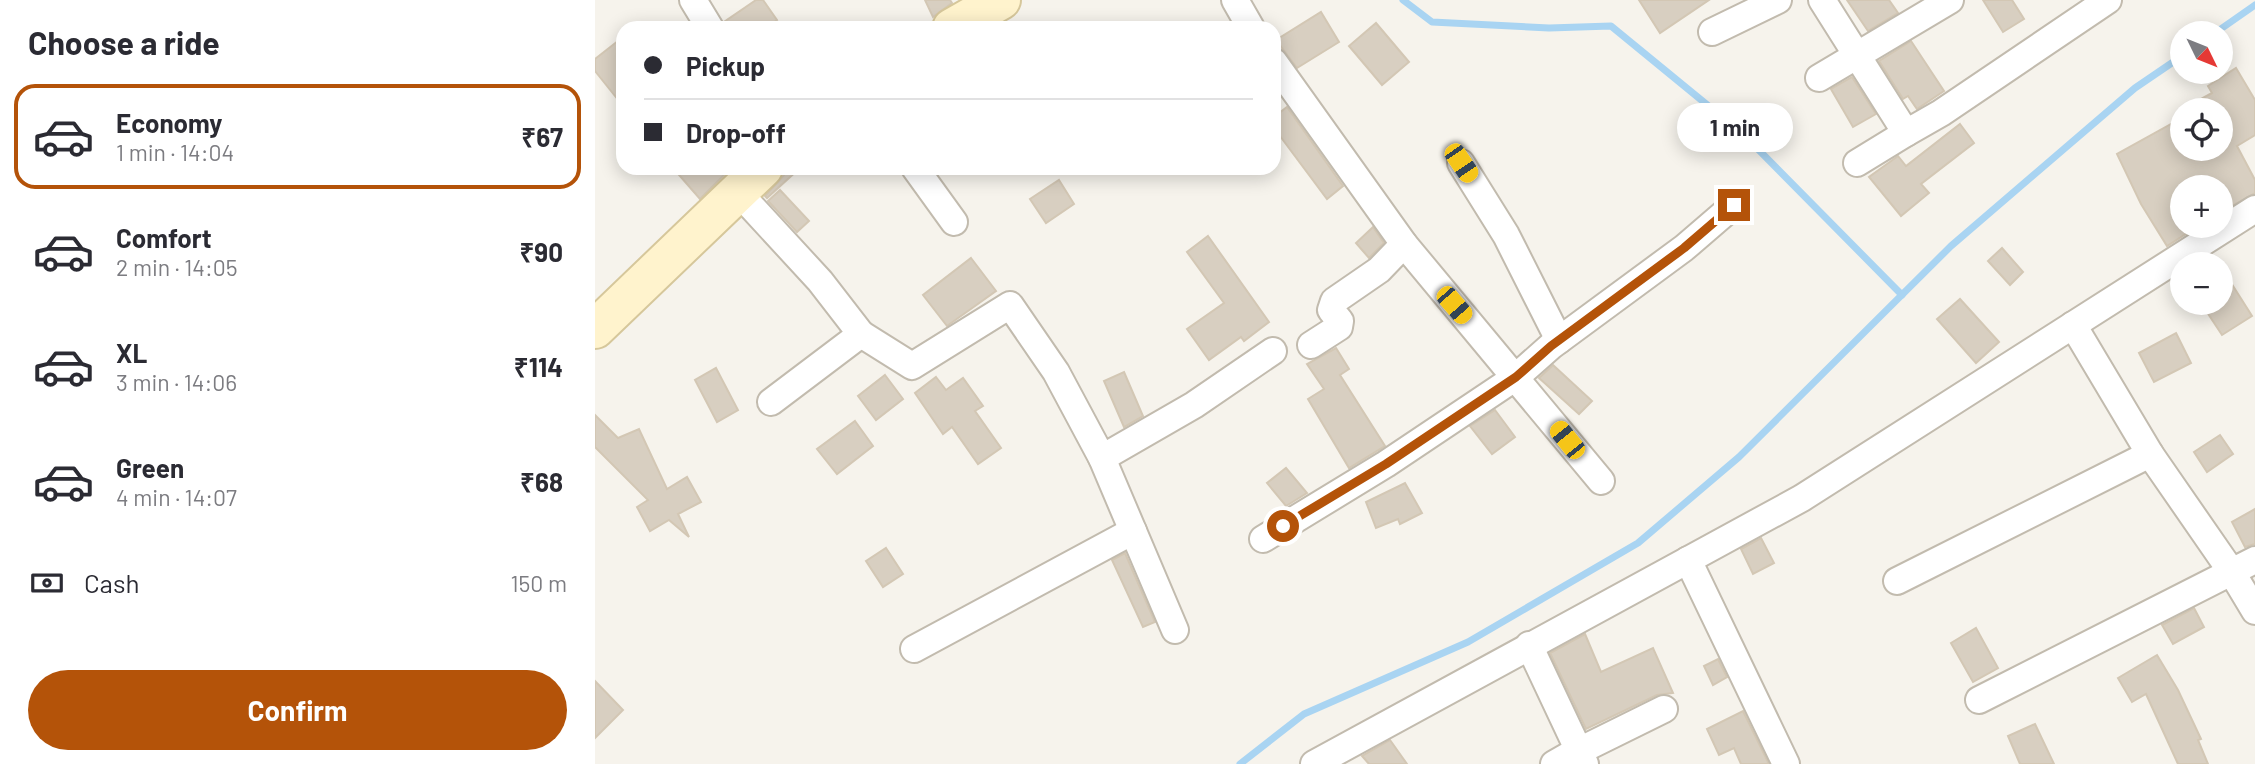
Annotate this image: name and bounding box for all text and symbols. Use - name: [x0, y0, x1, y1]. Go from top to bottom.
- north arrow: [2170, 21, 2233, 84]
- map controls: [2170, 21, 2233, 315]
- text: Choose a ride: [28, 23, 220, 61]
- text: Pickup: [686, 50, 765, 81]
- button: locate: [2170, 98, 2233, 161]
- callout: 1 min: [1676, 104, 1792, 152]
- icon: car: [32, 105, 95, 168]
- text: Economy: [116, 107, 222, 138]
- text: 1 min: [1710, 113, 1760, 141]
- text: Drop-off: [686, 117, 786, 148]
- text: ₹67: [521, 121, 563, 152]
- text: 1 min · 14:04: [116, 138, 234, 166]
- car: [1441, 140, 1482, 186]
- button: +: [2170, 175, 2233, 238]
- route end: [1718, 189, 1750, 221]
- icon: car: [32, 220, 95, 283]
- text: Comfort: [116, 222, 212, 253]
- text: ₹90: [520, 236, 563, 267]
- button: −: [2170, 252, 2233, 315]
- text: 2 min · 14:05: [116, 253, 238, 281]
- car: [1433, 282, 1476, 328]
- icon: car: [32, 335, 95, 398]
- text: XL: [116, 337, 147, 368]
- text: ₹114: [514, 351, 563, 382]
- text: 3 min · 14:06: [116, 368, 237, 396]
- car: [1546, 417, 1589, 463]
- icon: car: [32, 450, 95, 513]
- text: Green: [116, 452, 184, 483]
- text: ₹68: [520, 466, 563, 497]
- text: 4 min · 14:07: [116, 483, 237, 511]
- route start: [1267, 510, 1299, 542]
- icon: cash: [28, 564, 66, 602]
- text: Cash: [84, 567, 139, 598]
- text: 150 m: [511, 569, 567, 597]
- button: Confirm: [28, 670, 567, 750]

